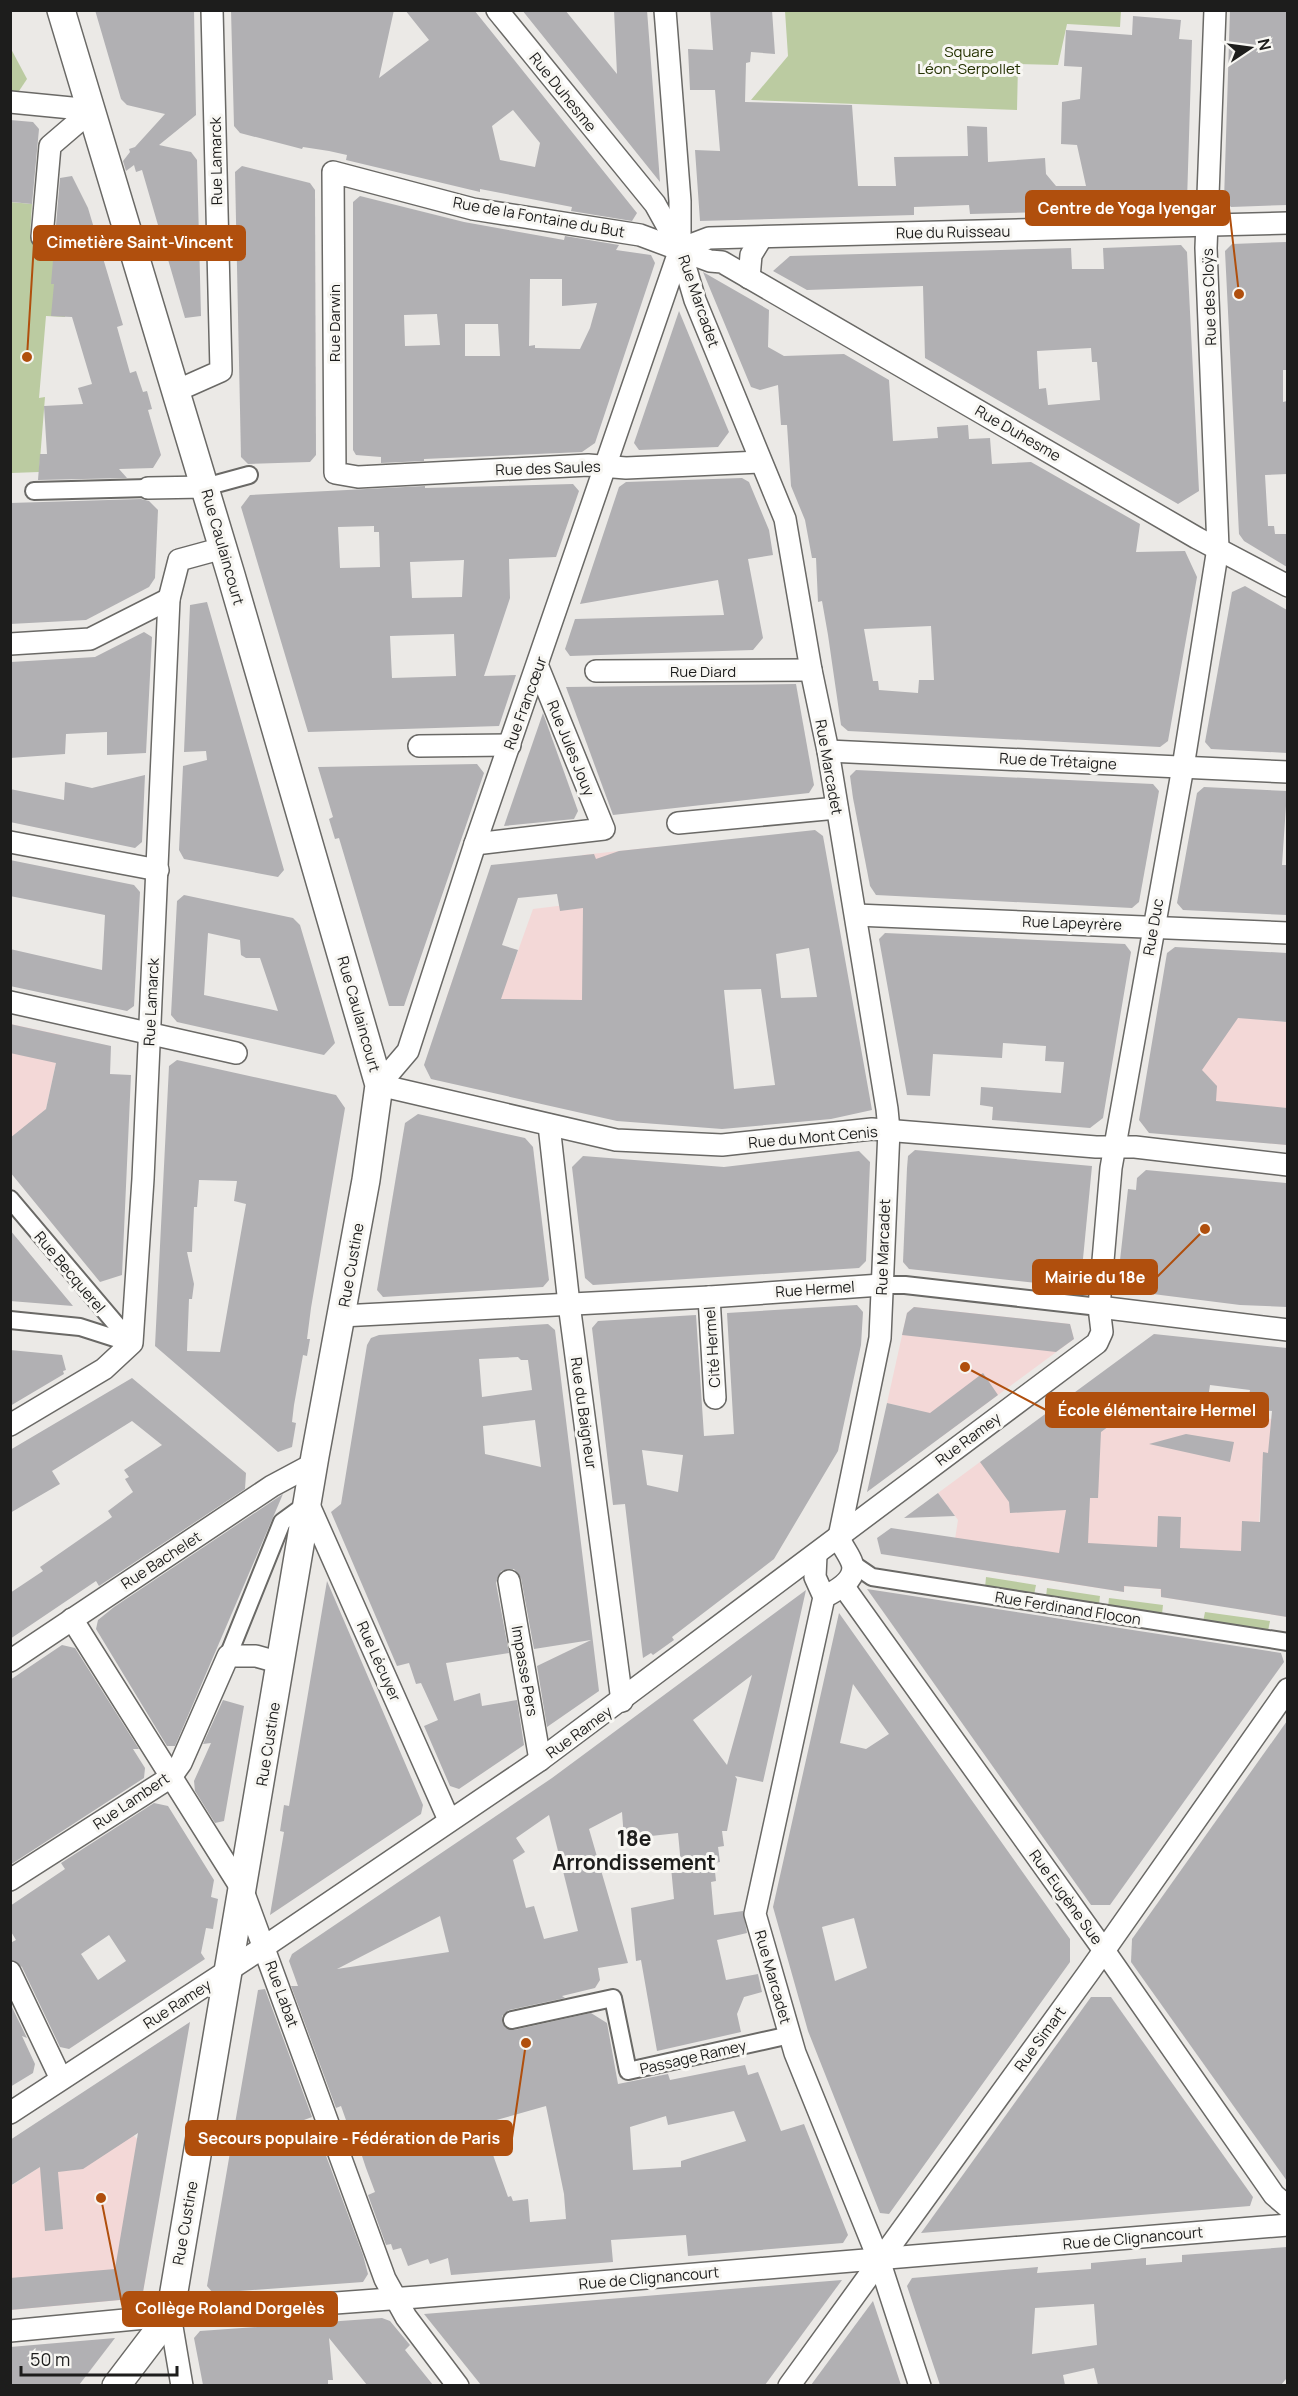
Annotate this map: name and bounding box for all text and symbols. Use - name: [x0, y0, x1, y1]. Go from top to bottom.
- north arrow: [1220, 18, 1280, 78]
- text: N: [1253, 37, 1277, 53]
- park label: Square Léon-Serpollet: [917, 41, 1021, 79]
- street label: Rue Duhesme: [525, 48, 602, 136]
- street label: Rue Lamarck: [205, 116, 227, 205]
- callout: Centre de Yoga Iyengar: [1026, 191, 1229, 225]
- street label: Rue de la Fontaine du But: [451, 192, 627, 242]
- text: Centre de Yoga Iyengar: [1038, 197, 1216, 219]
- street label: Rue du Ruisseau: [896, 221, 1010, 243]
- callout: Cimetière Saint-Vincent: [34, 226, 245, 260]
- text: Cimetière Saint-Vincent: [46, 231, 234, 253]
- street label: Rue des Cloÿs: [1197, 248, 1221, 346]
- street label: Rue Marcadet: [673, 252, 725, 350]
- street label: Rue Darwin: [324, 284, 345, 362]
- street label: Rue Duhesme: [971, 400, 1065, 466]
- street label: Rue des Saules: [495, 456, 601, 480]
- street label: Rue Caulaincourt: [196, 487, 250, 607]
- street label: Rue Francœur: [498, 653, 552, 752]
- street label: Rue Diard: [670, 661, 736, 682]
- street label: Rue Jules Jouy: [542, 697, 600, 799]
- street label: Rue Marcadet: [810, 718, 848, 816]
- street label: Rue de Trétaigne: [999, 747, 1117, 775]
- street label: Rue Duc: [1138, 897, 1168, 957]
- street label: Rue Lapeyrère: [1022, 911, 1122, 935]
- street label: Rue Caulaincourt: [332, 954, 386, 1074]
- street label: Rue Lamarck: [138, 957, 164, 1047]
- street label: Rue du Mont Cenis: [747, 1121, 879, 1153]
- street label: Rue Marcadet: [871, 1198, 895, 1296]
- street label: Rue Custine: [333, 1221, 369, 1309]
- street label: Rue Becquerel: [30, 1227, 110, 1317]
- callout: Mairie du 18e: [1033, 1260, 1157, 1294]
- text: Mairie du 18e: [1045, 1266, 1146, 1288]
- street label: Rue Hermel: [775, 1276, 855, 1302]
- street label: Cité Hermel: [699, 1306, 725, 1388]
- street label: Rue du Baigneur: [566, 1356, 602, 1471]
- callout: École élémentaire Hermel: [1046, 1393, 1268, 1427]
- text: École élémentaire Hermel: [1058, 1399, 1256, 1421]
- street label: Rue Ramey: [931, 1407, 1005, 1471]
- street label: Rue Bachelet: [117, 1526, 205, 1594]
- street label: Rue Ferdinand Flocon: [993, 1586, 1143, 1630]
- street label: Rue Lécuyer: [352, 1618, 406, 1705]
- street label: Impasse Pers: [507, 1624, 543, 1718]
- street label: Rue Custine: [251, 1700, 285, 1788]
- street label: Rue Ramey: [542, 1701, 616, 1763]
- street label: Rue Lambert: [89, 1768, 173, 1834]
- district label: 18e Arrondissement: [552, 1824, 716, 1876]
- street label: Rue Eugène Sue: [1024, 1845, 1108, 1949]
- street label: Rue Marcadet: [750, 1928, 796, 2026]
- street label: Rue Labat: [260, 1958, 304, 2030]
- street label: Rue Ramey: [139, 1974, 215, 2034]
- street label: Rue Simart: [1009, 2002, 1071, 2076]
- street label: Passage Ramey: [638, 2035, 748, 2079]
- callout: Secours populaire - Fédération de Paris: [186, 2121, 512, 2155]
- text: Secours populaire - Fédération de Paris: [198, 2127, 500, 2149]
- street label: Rue Custine: [167, 2179, 203, 2267]
- street label: Rue de Clignancourt: [1062, 2221, 1204, 2255]
- street label: Rue de Clignancourt: [578, 2261, 720, 2295]
- callout: Collège Roland Dorgelès: [123, 2292, 337, 2326]
- text: Collège Roland Dorgelès: [135, 2297, 325, 2319]
- scale bar: [21, 2339, 177, 2377]
- text: 50 m: [30, 2347, 70, 2371]

